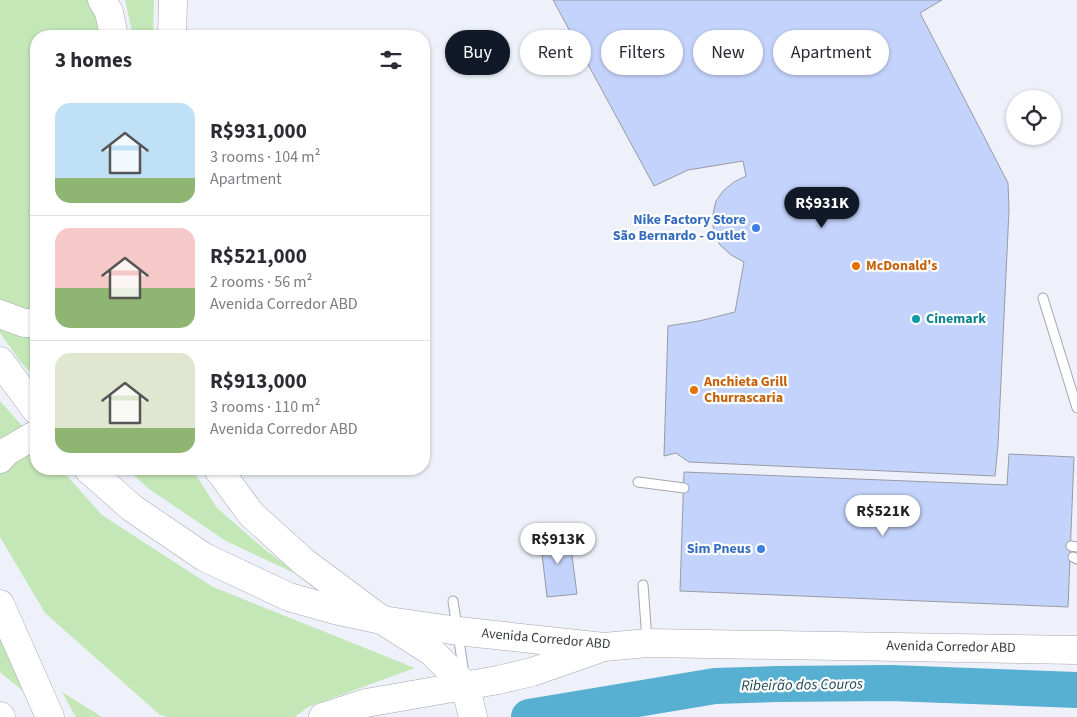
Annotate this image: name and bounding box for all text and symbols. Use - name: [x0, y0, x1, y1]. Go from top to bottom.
- chip: Buy: [445, 30, 510, 75]
- chip: Rent: [520, 30, 591, 75]
- chip: Filters: [601, 30, 683, 75]
- chip: New: [693, 30, 763, 75]
- chip: Apartment: [773, 30, 889, 75]
- text: 3 homes: [55, 45, 132, 75]
- icon: filters: [377, 46, 405, 74]
- map controls: [1006, 90, 1061, 145]
- button: locate: [1006, 90, 1061, 145]
- text: R$931,000: [210, 116, 307, 146]
- icon: home: [95, 123, 155, 183]
- text: 3 rooms · 104 m²: [210, 146, 320, 168]
- text: Apartment: [210, 168, 282, 190]
- pin: R$931K: [781, 186, 863, 229]
- text: R$931K: [795, 192, 849, 214]
- place label: Nike Factory Store São Bernardo - Outlet: [613, 210, 747, 246]
- marker: Nike Factory Store São Bernardo - Outlet: [750, 222, 762, 234]
- text: R$521,000: [210, 241, 307, 271]
- icon: home: [95, 248, 155, 308]
- place label: McDonald's: [866, 256, 937, 276]
- marker: McDonald's: [850, 260, 862, 272]
- text: 2 rooms · 56 m²: [210, 271, 312, 293]
- text: Avenida Corredor ABD: [210, 293, 358, 315]
- place label: Cinemark: [926, 309, 986, 329]
- marker: Cinemark: [910, 313, 922, 325]
- text: R$913,000: [210, 366, 307, 396]
- place label: Anchieta Grill Churrascaria: [703, 372, 787, 408]
- icon: home: [95, 373, 155, 433]
- marker: Anchieta Grill Churrascaria: [688, 384, 700, 396]
- text: 3 rooms · 110 m²: [210, 396, 320, 418]
- text: Avenida Corredor ABD: [210, 418, 358, 440]
- pin: R$521K: [842, 494, 924, 537]
- text: R$521K: [856, 500, 910, 522]
- pin: R$913K: [517, 522, 599, 565]
- text: R$913K: [531, 528, 585, 550]
- place label: Sim Pneus: [687, 539, 751, 559]
- marker: Sim Pneus: [755, 543, 767, 555]
- street label: Avenida Corredor ABD: [481, 623, 611, 655]
- street label: Avenida Corredor ABD: [886, 636, 1016, 658]
- water label: Ribeirão dos Couros: [741, 673, 863, 697]

